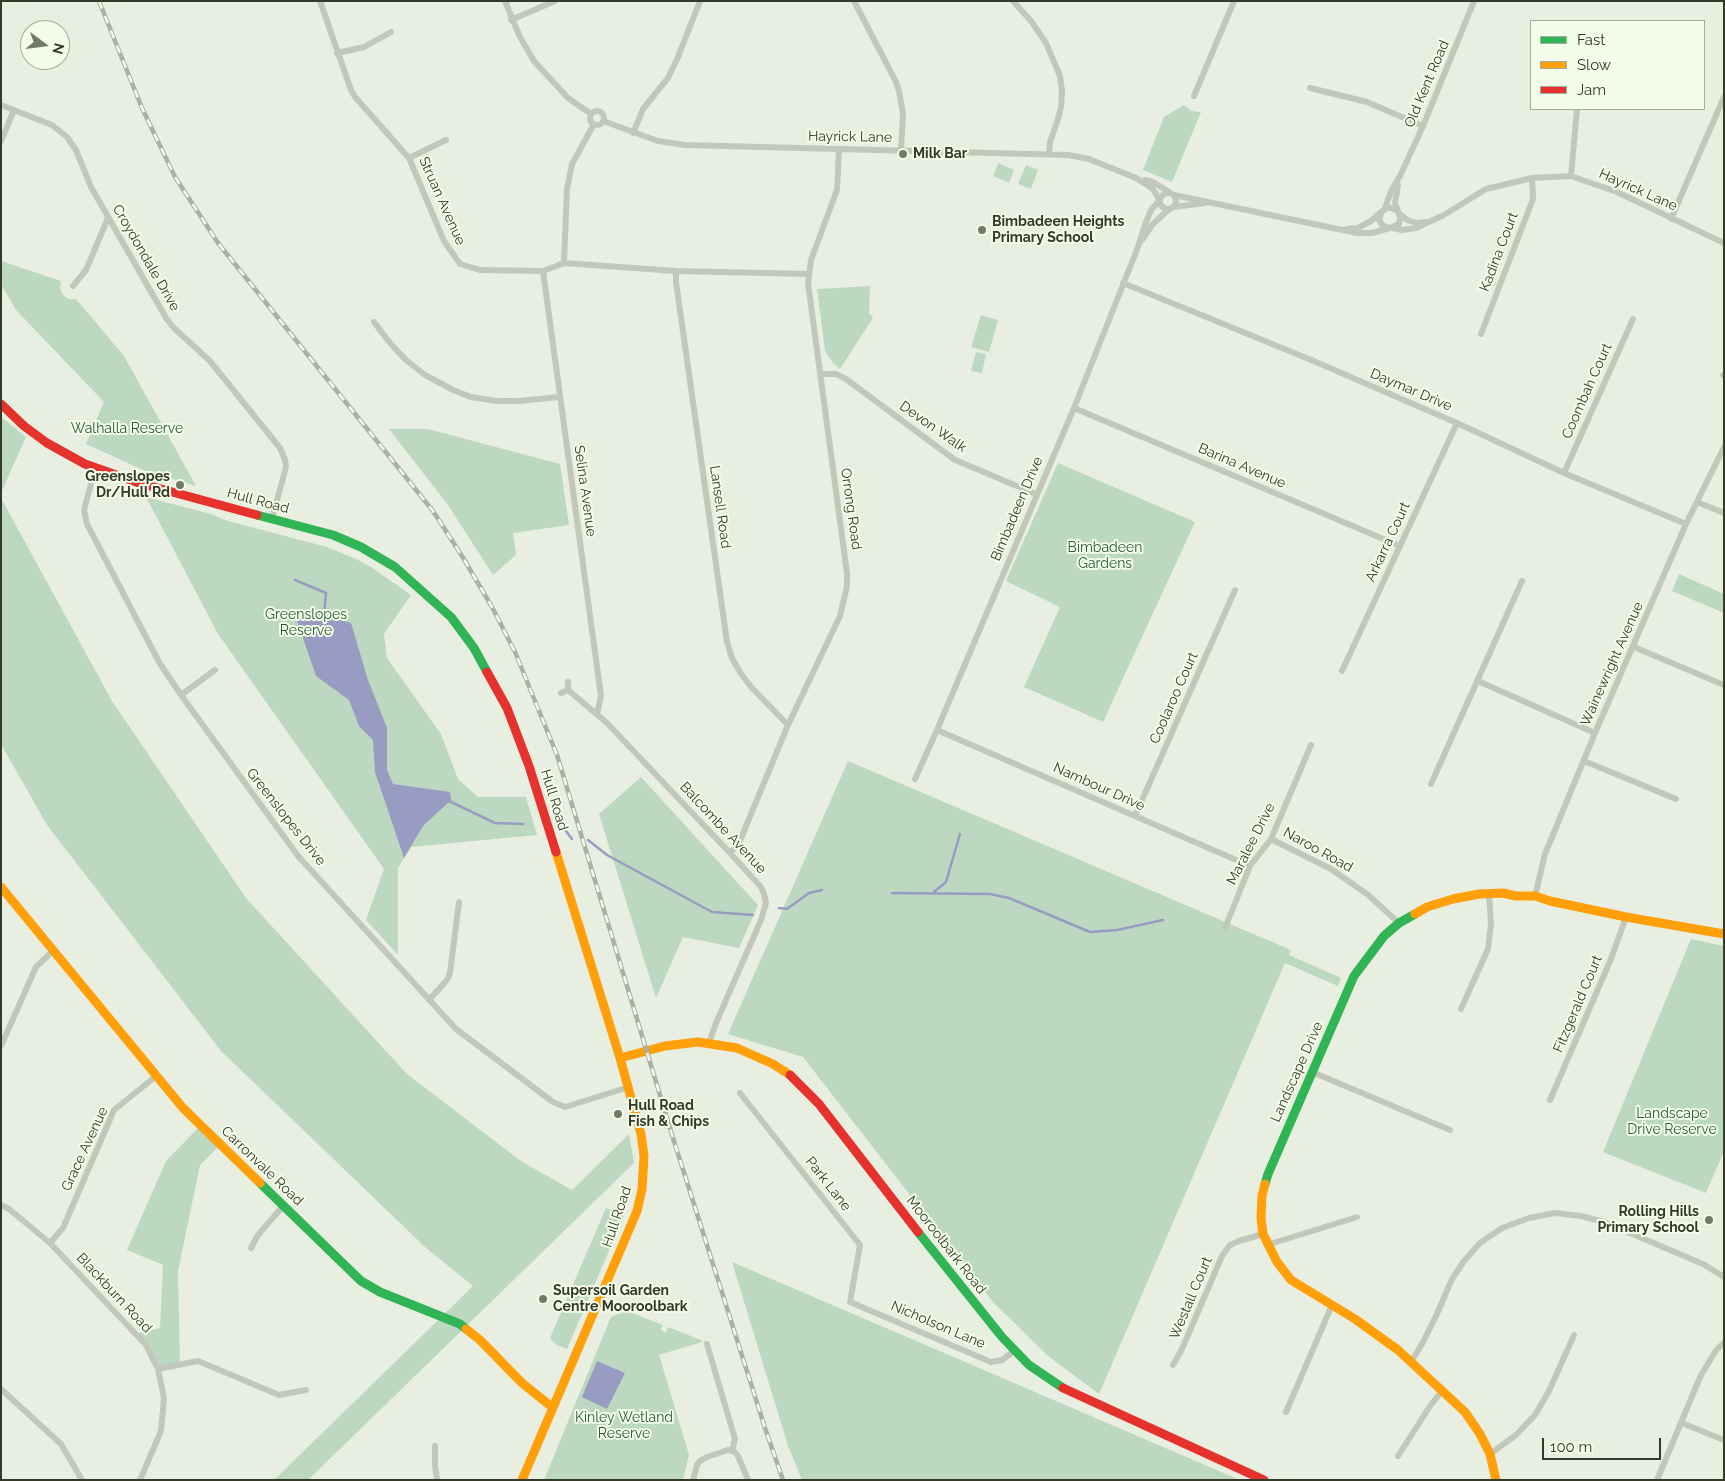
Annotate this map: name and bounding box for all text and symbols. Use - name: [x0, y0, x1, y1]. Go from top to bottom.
- north arrow: [20, 20, 70, 70]
- legend: [1530, 20, 1705, 110]
- text: Fast: [1577, 31, 1605, 49]
- street label: Old Kent Road: [1401, 38, 1453, 130]
- text: N: [49, 41, 68, 56]
- text: Slow: [1577, 56, 1611, 74]
- text: Jam: [1577, 81, 1606, 99]
- street label: Hayrick Lane: [808, 128, 892, 146]
- place label: Milk Bar: [913, 146, 967, 162]
- marker: Milk Bar: [897, 148, 909, 160]
- street label: Struan Avenue: [415, 154, 469, 248]
- street label: Hayrick Lane: [1596, 165, 1680, 215]
- street label: Croydondale Drive: [109, 202, 183, 314]
- street label: Kadina Court: [1476, 210, 1522, 294]
- place label: Bimbadeen Heights Primary School: [992, 214, 1124, 246]
- marker: Bimbadeen Heights Primary School: [976, 224, 988, 236]
- street label: Coombah Court: [1558, 341, 1616, 441]
- street label: Daymar Drive: [1368, 365, 1454, 415]
- street label: Devon Walk: [896, 398, 970, 456]
- park label: Walhalla Reserve: [71, 421, 183, 437]
- street label: Barina Avenue: [1196, 440, 1288, 492]
- street label: Selina Avenue: [570, 444, 600, 538]
- street label: Bimbadeen Drive: [987, 454, 1047, 564]
- street label: Lansell Road: [706, 464, 734, 550]
- street label: Orrong Road: [837, 467, 865, 551]
- place label: Greenslopes Dr/Hull Rd: [85, 469, 170, 502]
- marker: Greenslopes Dr/Hull Rd: [174, 479, 186, 491]
- street label: Hull Road: [225, 485, 291, 517]
- street label: Arkarra Court: [1362, 499, 1414, 585]
- park label: Bimbadeen Gardens: [1068, 540, 1142, 572]
- street label: Wainewright Avenue: [1577, 599, 1647, 729]
- park label: Greenslopes Reserve: [265, 607, 347, 640]
- street label: Coolaroo Court: [1146, 650, 1202, 746]
- street label: Nambour Drive: [1051, 759, 1147, 815]
- street label: Greenslopes Drive: [243, 765, 329, 869]
- street label: Hull Road: [537, 767, 571, 833]
- street label: Balcombe Avenue: [676, 779, 770, 877]
- street label: Maralee Drive: [1223, 800, 1279, 888]
- street label: Naroo Road: [1280, 824, 1356, 876]
- street label: Fitzgerald Court: [1550, 953, 1606, 1055]
- street label: Landscape Drive: [1267, 1019, 1327, 1125]
- place label: Hull Road Fish & Chips: [628, 1098, 709, 1130]
- street label: Grace Avenue: [58, 1104, 112, 1194]
- park label: Landscape Drive Reserve: [1627, 1106, 1717, 1138]
- marker: Hull Road Fish & Chips: [612, 1108, 624, 1120]
- street label: Carronvale Road: [218, 1123, 306, 1209]
- street label: Park Lane: [802, 1153, 854, 1215]
- street label: Hull Road: [599, 1184, 635, 1250]
- street label: Mooroolbark Road: [903, 1193, 989, 1297]
- place label: Rolling Hills Primary School: [1597, 1204, 1699, 1236]
- marker: Rolling Hills Primary School: [1703, 1214, 1715, 1226]
- street label: Blackburn Road: [73, 1250, 155, 1336]
- street label: Westall Court: [1166, 1254, 1216, 1342]
- place label: Supersoil Garden Centre Mooroolbark: [553, 1283, 688, 1315]
- marker: Supersoil Garden Centre Mooroolbark: [537, 1293, 549, 1305]
- street label: Nicholson Lane: [888, 1298, 988, 1352]
- park label: Kinley Wetland Reserve: [575, 1410, 673, 1442]
- scale bar: [1545, 1428, 1664, 1460]
- text: 100 m: [1550, 1438, 1592, 1456]

